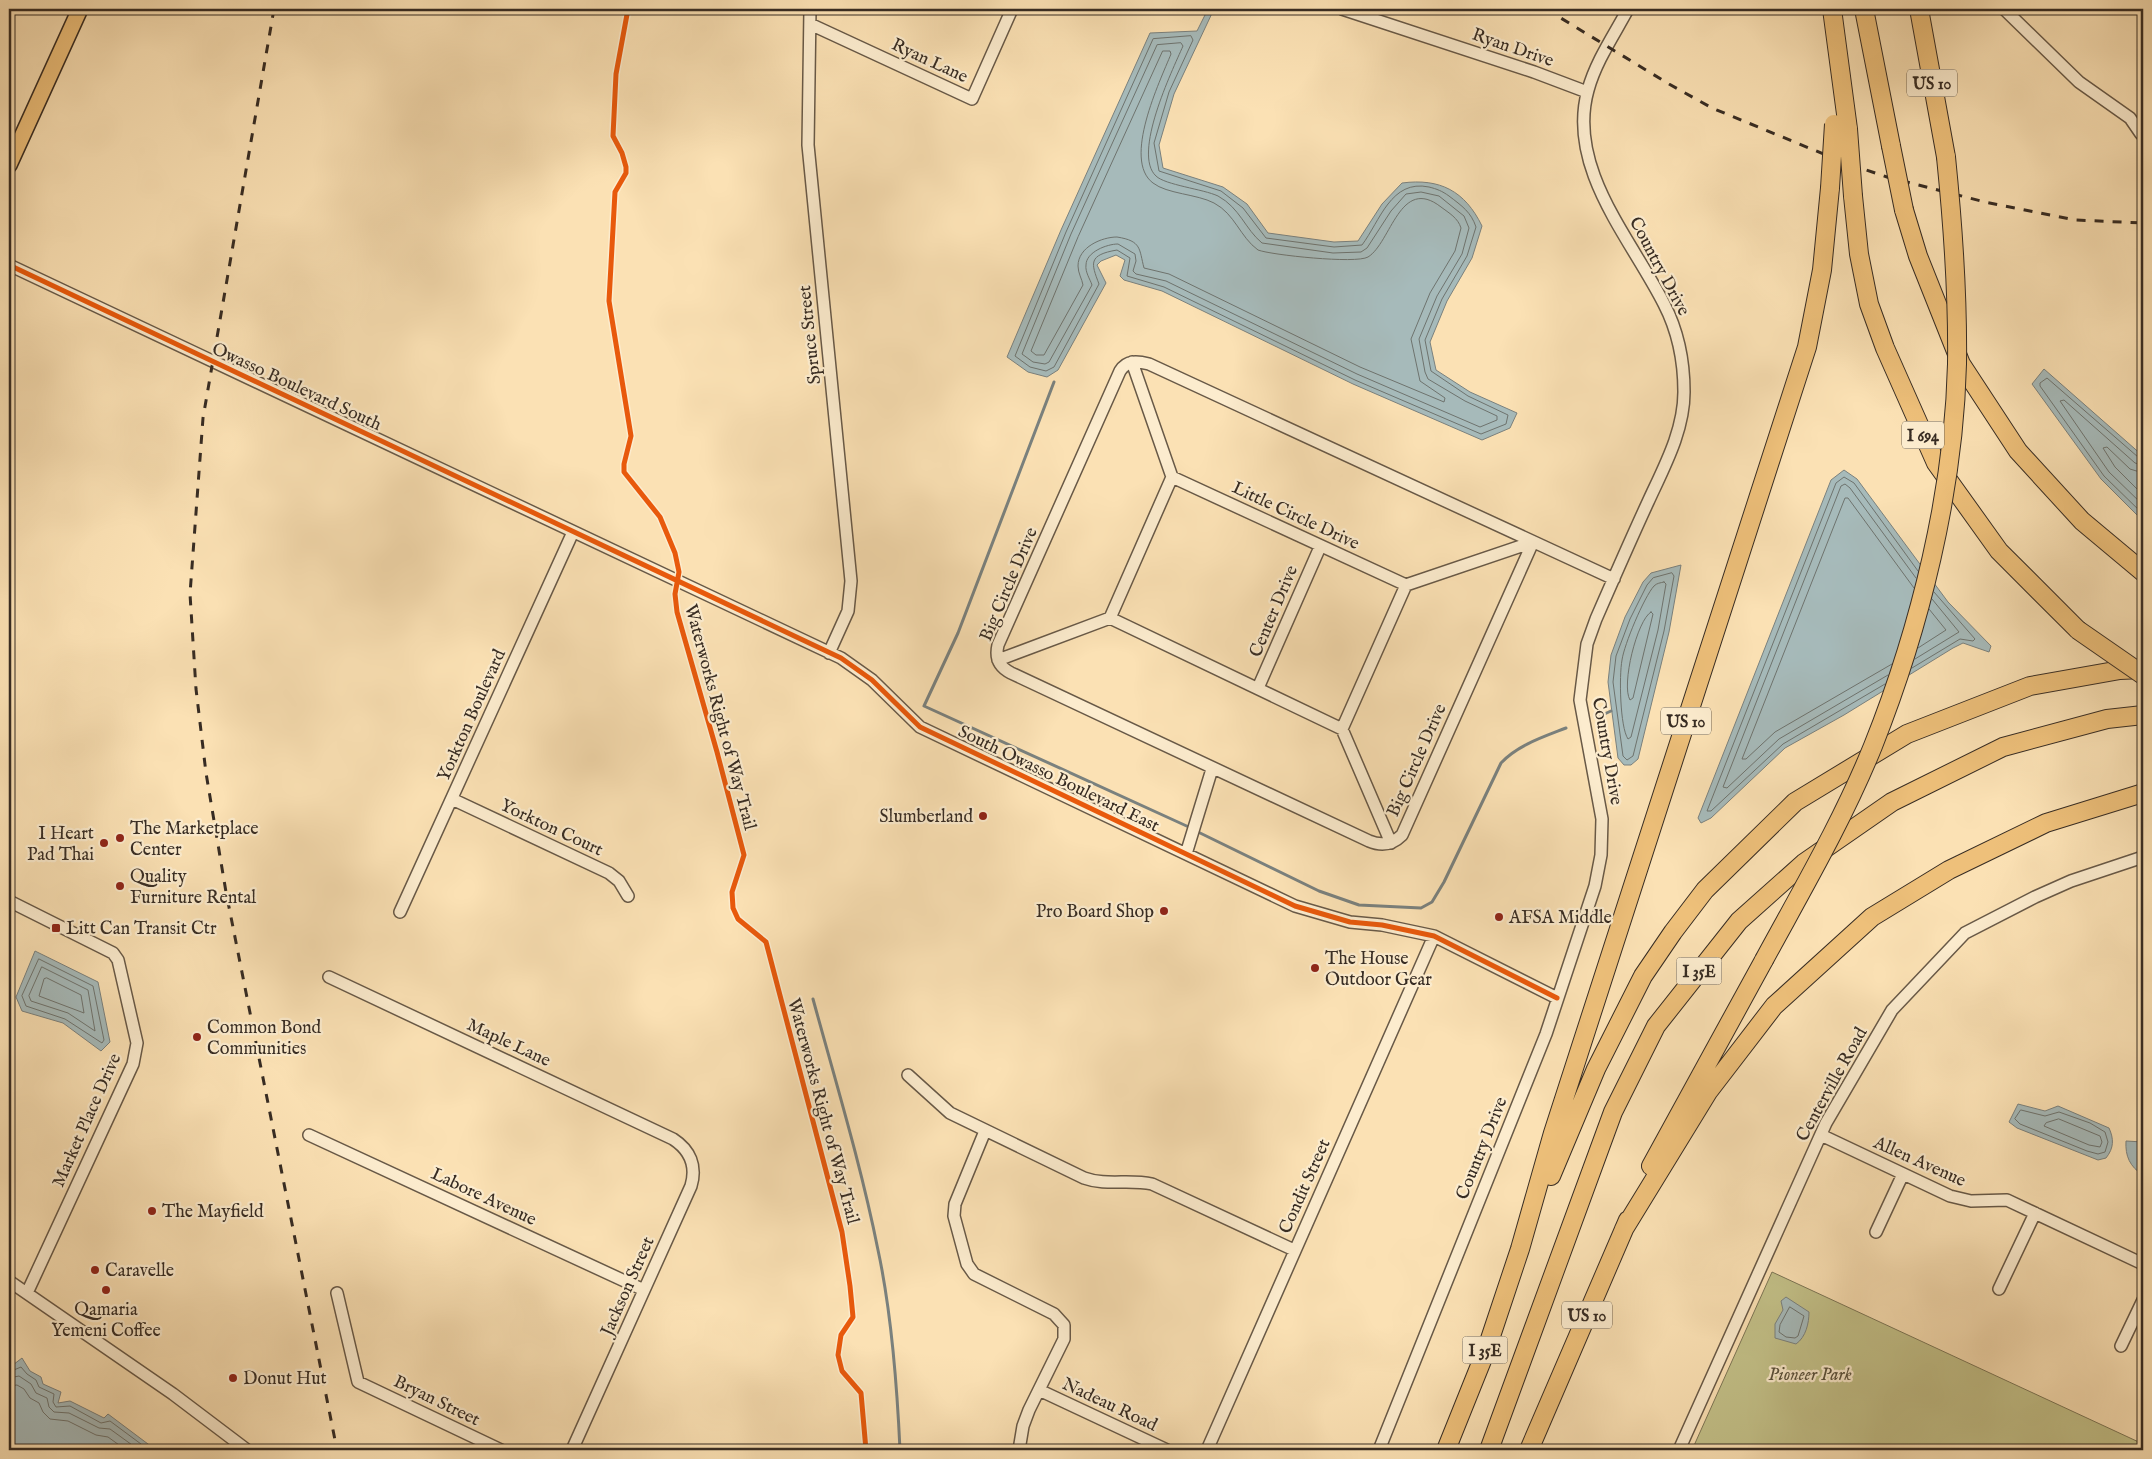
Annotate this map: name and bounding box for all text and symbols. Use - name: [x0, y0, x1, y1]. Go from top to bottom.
- street label: Ryan Drive: [1469, 24, 1556, 73]
- street label: Ryan Lane: [888, 34, 971, 89]
- road number: US 10: [1907, 70, 1957, 96]
- street label: Country Drive: [1623, 213, 1694, 320]
- street label: Spruce Street: [794, 284, 827, 386]
- street label: Owasso Boulevard South: [208, 338, 385, 437]
- road number: I 694: [1902, 422, 1944, 448]
- street label: Little Circle Drive: [1228, 477, 1363, 556]
- street label: Big Circle Drive: [975, 524, 1044, 645]
- street label: Center Drive: [1245, 562, 1304, 661]
- street label: Waterworks Right of Way Trail: [678, 602, 761, 833]
- street label: Yorkton Boulevard: [433, 646, 512, 785]
- street label: Country Drive: [1586, 696, 1627, 807]
- street label: Big Circle Drive: [1382, 701, 1453, 821]
- road number: US 10: [1661, 708, 1711, 734]
- street label: South Owasso Boulevard East: [954, 721, 1163, 838]
- street label: Yorkton Court: [496, 795, 606, 862]
- place label: Slumberland: [879, 806, 973, 829]
- marker: Slumberland: [977, 810, 989, 822]
- place label: The Marketplace Center: [130, 818, 258, 862]
- place label: I Heart Pad Thai: [27, 823, 94, 867]
- marker: The Marketplace Center: [114, 832, 126, 844]
- marker: I Heart Pad Thai: [98, 837, 110, 849]
- place label: Quality Furniture Rental: [130, 866, 256, 910]
- marker: Quality Furniture Rental: [114, 880, 126, 892]
- place label: Pro Board Shop: [1036, 901, 1154, 924]
- marker: Pro Board Shop: [1158, 905, 1170, 917]
- place label: AFSA Middle: [1508, 907, 1612, 930]
- marker: AFSA Middle: [1493, 911, 1505, 923]
- place label: Litt Can Transit Ctr: [66, 918, 217, 941]
- marker: Litt Can Transit Ctr: [50, 922, 62, 934]
- place label: The House Outdoor Gear: [1325, 948, 1432, 992]
- road number: I 35E: [1676, 958, 1722, 984]
- marker: The House Outdoor Gear: [1309, 962, 1321, 974]
- street label: Waterworks Right of Way Trail: [781, 996, 864, 1227]
- street label: Maple Lane: [463, 1014, 554, 1073]
- place label: Common Bond Communities: [207, 1017, 322, 1061]
- street label: Centerville Road: [1791, 1023, 1873, 1146]
- marker: Common Bond Communities: [191, 1031, 203, 1043]
- street label: Market Place Drive: [48, 1050, 127, 1191]
- street label: Country Drive: [1451, 1094, 1513, 1203]
- street label: Allen Avenue: [1869, 1131, 1969, 1193]
- street label: Condit Street: [1274, 1136, 1336, 1238]
- street label: Labore Avenue: [427, 1163, 540, 1232]
- place label: The Mayfield: [162, 1201, 264, 1224]
- marker: The Mayfield: [146, 1205, 158, 1217]
- street label: Jackson Street: [595, 1233, 660, 1342]
- place label: Caravelle: [105, 1260, 174, 1283]
- marker: Caravelle: [89, 1264, 101, 1276]
- marker: Qamaria Yemeni Coffee: [100, 1284, 112, 1296]
- place label: Qamaria Yemeni Coffee: [51, 1299, 161, 1343]
- road number: US 10: [1562, 1302, 1612, 1328]
- road number: I 35E: [1462, 1336, 1508, 1364]
- park label: Pioneer Park: [1768, 1364, 1852, 1387]
- place label: Donut Hut: [243, 1368, 327, 1391]
- street label: Bryan Street: [389, 1371, 483, 1432]
- marker: Donut Hut: [227, 1372, 239, 1384]
- street label: Nadeau Road: [1058, 1373, 1161, 1438]

